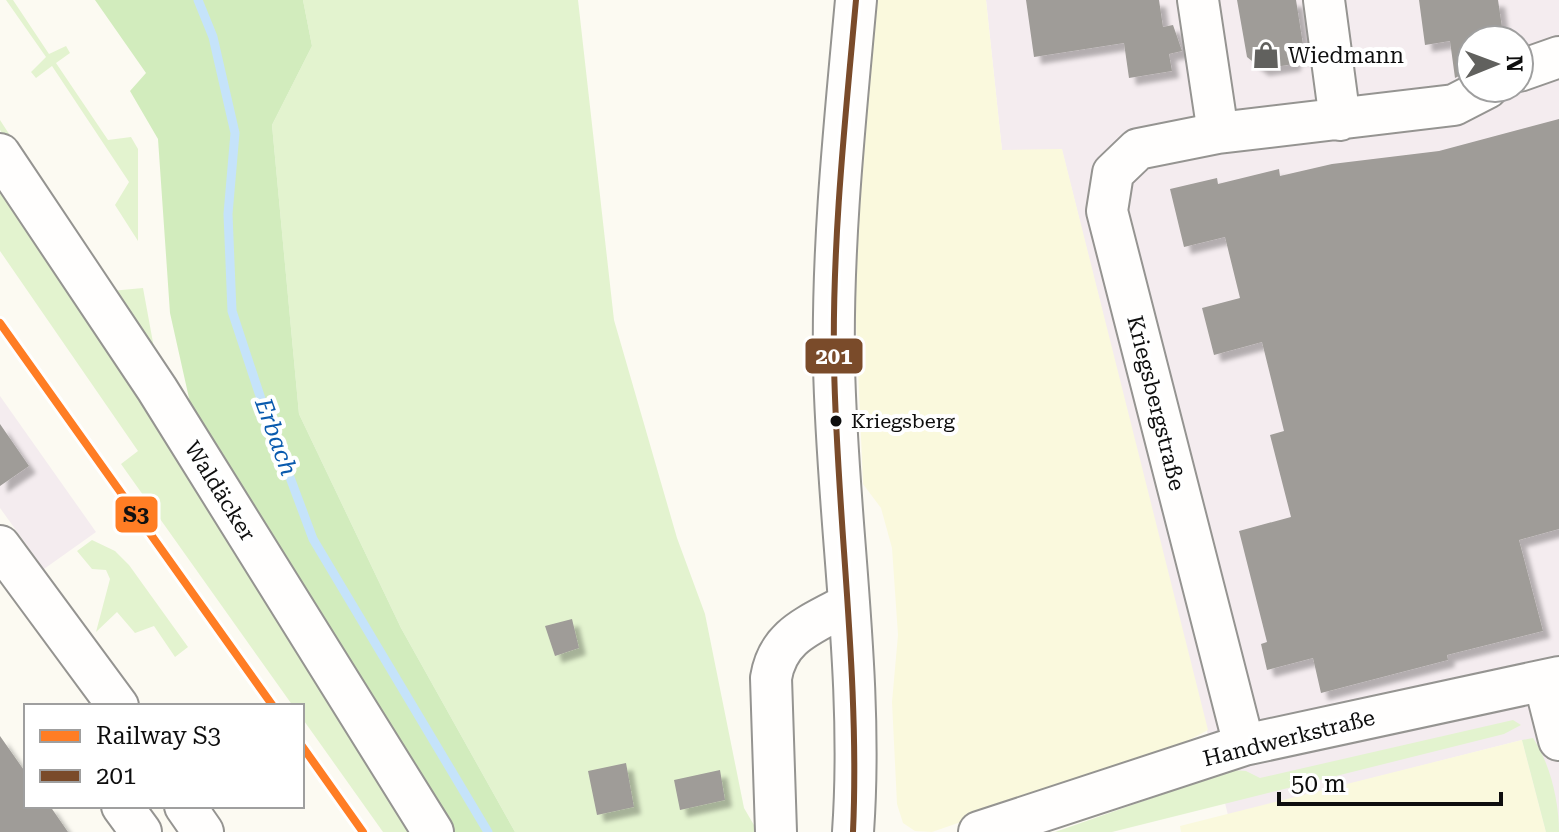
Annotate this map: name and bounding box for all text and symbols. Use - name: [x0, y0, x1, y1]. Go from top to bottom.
- north arrow: [1455, 24, 1535, 104]
- shop icon: Wiedmann: [1251, 40, 1281, 70]
- place label: Wiedmann: [1288, 43, 1404, 68]
- text: N: [1502, 55, 1527, 72]
- street label: Kriegsbergstraße: [1122, 313, 1190, 493]
- line badge: 201: [804, 337, 864, 375]
- text: 201: [816, 344, 852, 369]
- water label: Erbach: [249, 394, 303, 480]
- place label: Kriegsberg: [851, 409, 956, 433]
- marker: Kriegsberg: [828, 413, 844, 429]
- street label: Waldäcker: [180, 437, 260, 545]
- line badge: S3: [114, 495, 159, 534]
- text: S3: [123, 502, 149, 527]
- legend: [24, 704, 304, 808]
- street label: Handwerkstraße: [1201, 705, 1377, 771]
- text: Railway S3: [96, 722, 221, 750]
- scale bar: [1279, 756, 1501, 806]
- text: 201: [96, 762, 136, 790]
- text: 50 m: [1291, 770, 1346, 798]

